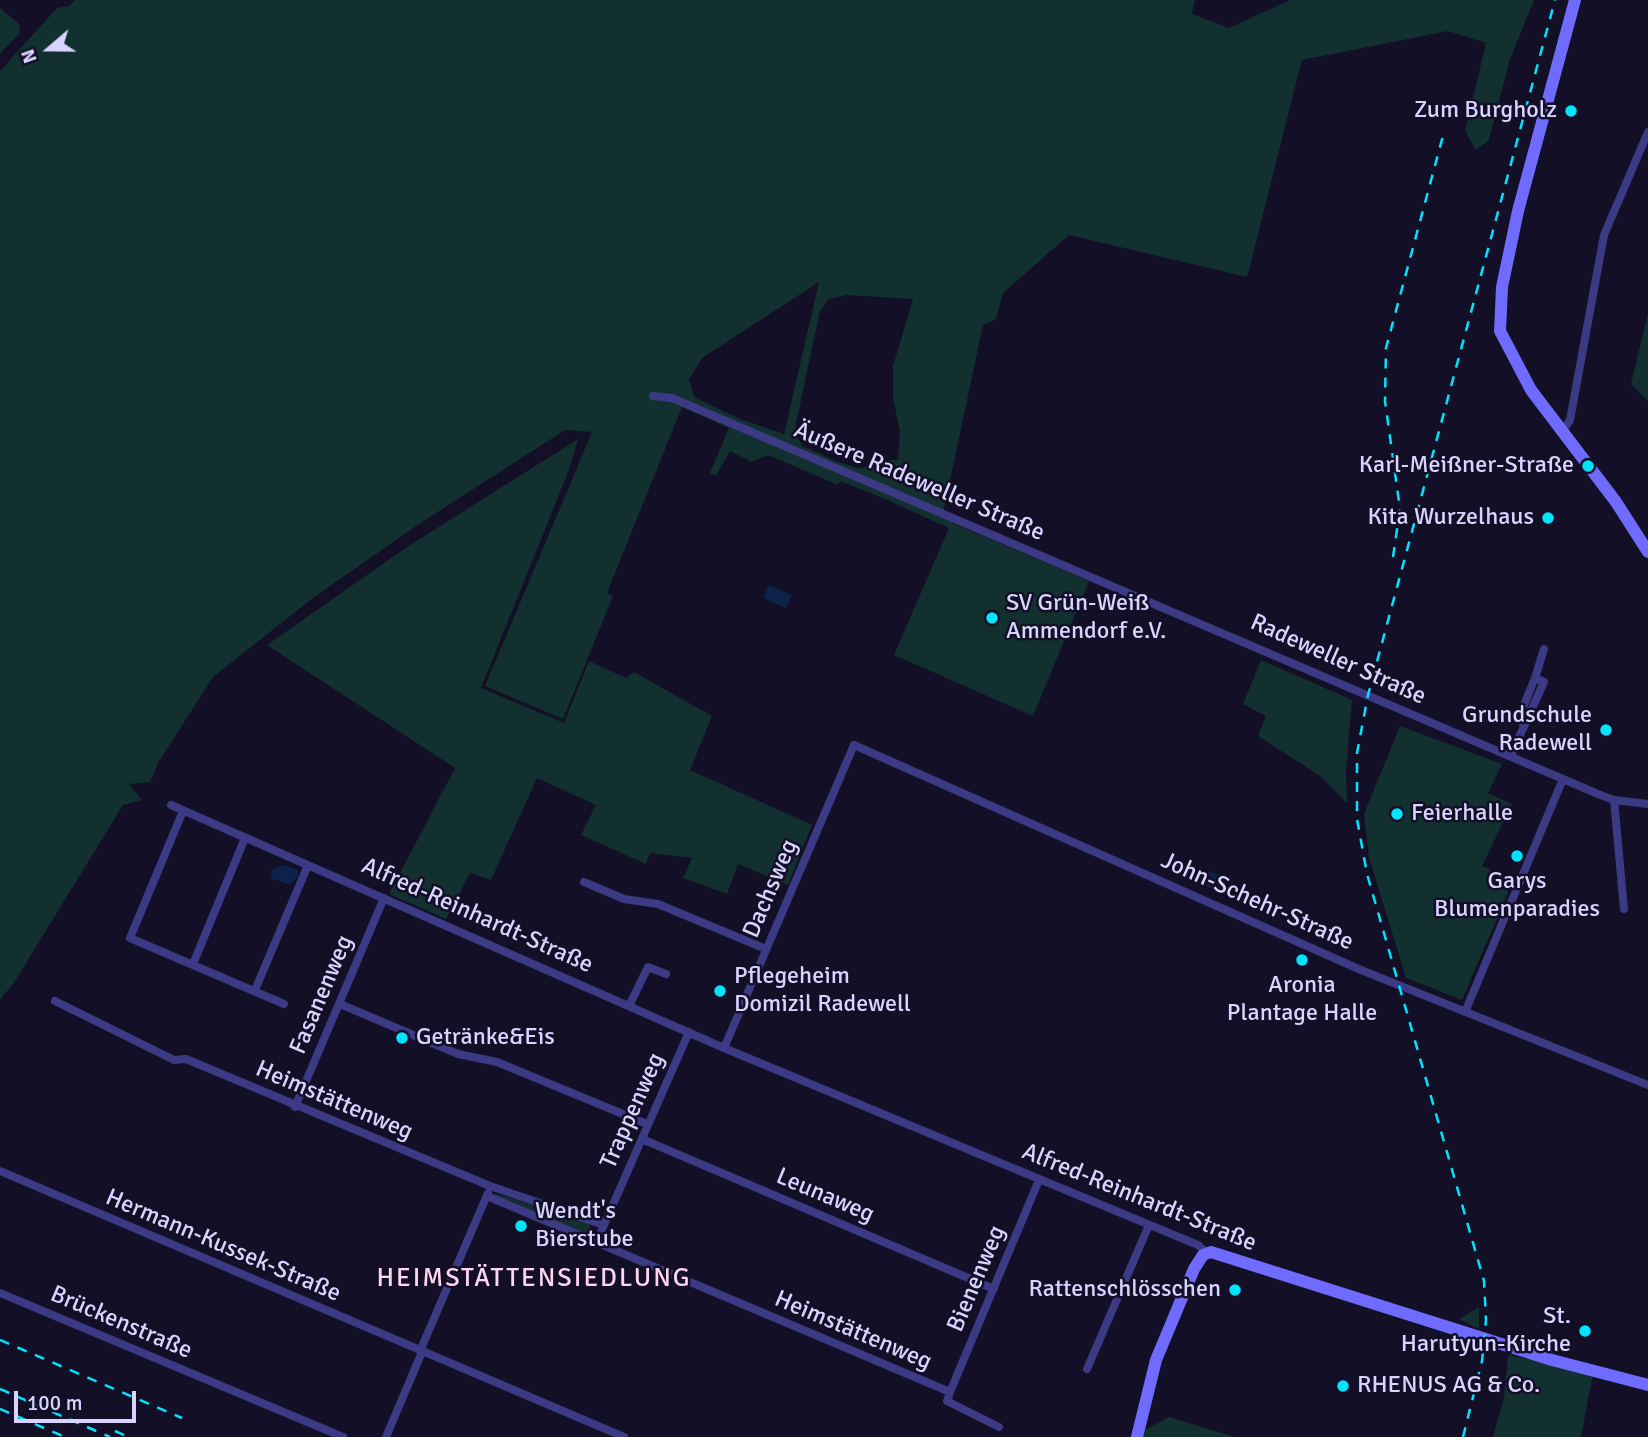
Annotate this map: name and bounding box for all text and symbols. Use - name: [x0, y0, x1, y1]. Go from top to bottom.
- north arrow: [14, 14, 84, 84]
- text: N: [16, 46, 43, 66]
- place label: Zum Burgholz: [1414, 97, 1557, 125]
- marker: Zum Burgholz: [1563, 103, 1579, 119]
- street label: Äußere Radeweller Straße: [789, 416, 1049, 548]
- place label: Karl-Meißner-Straße: [1359, 452, 1574, 480]
- marker: Karl-Meißner-Straße: [1580, 458, 1596, 474]
- place label: Kita Wurzelhaus: [1367, 504, 1534, 532]
- marker: Kita Wurzelhaus: [1540, 510, 1556, 526]
- place label: SV Grün-Weiß Ammendorf e.V.: [1006, 590, 1166, 646]
- street label: Radeweller Straße: [1246, 608, 1430, 712]
- marker: SV Grün-Weiß Ammendorf e.V.: [984, 610, 1000, 626]
- place label: Grundschule Radewell: [1462, 702, 1592, 758]
- marker: Grundschule Radewell: [1598, 722, 1614, 738]
- place label: Feierhalle: [1411, 800, 1513, 828]
- marker: Feierhalle: [1389, 806, 1405, 822]
- street label: Dachsweg: [737, 836, 805, 942]
- street label: John-Schehr-Straße: [1156, 847, 1358, 957]
- marker: Garys Blumenparadies: [1509, 848, 1525, 864]
- street label: Alfred-Reinhardt-Straße: [357, 852, 597, 980]
- place label: Garys Blumenparadies: [1434, 868, 1600, 924]
- street label: Fasanenweg: [284, 931, 360, 1059]
- marker: Aronia Plantage Halle: [1294, 952, 1310, 968]
- place label: Pflegeheim Domizil Radewell: [734, 963, 911, 1019]
- place label: Aronia Plantage Halle: [1227, 972, 1377, 1028]
- marker: Pflegeheim Domizil Radewell: [712, 983, 728, 999]
- place label: Getränke&Eis: [416, 1024, 555, 1052]
- marker: Getränke&Eis: [394, 1030, 410, 1046]
- street label: Trappenweg: [595, 1049, 671, 1173]
- street label: Heimstättenweg: [251, 1055, 417, 1147]
- street label: Alfred-Reinhardt-Straße: [1018, 1138, 1260, 1258]
- street label: Leunaweg: [772, 1162, 878, 1230]
- street label: Hermann-Kussek-Straße: [101, 1183, 345, 1309]
- place label: Wendt's Bierstube: [535, 1198, 634, 1254]
- marker: Wendt's Bierstube: [513, 1218, 529, 1234]
- street label: Bienenweg: [942, 1222, 1012, 1336]
- district label: HEIMSTÄTTENSIEDLUNG: [379, 1263, 689, 1295]
- place label: Rattenschlösschen: [1029, 1276, 1221, 1304]
- street label: Brückenstraße: [46, 1280, 196, 1366]
- marker: Rattenschlösschen: [1227, 1282, 1243, 1298]
- street label: Heimstättenweg: [770, 1285, 936, 1377]
- place label: St. Harutyun-Kirche: [1401, 1303, 1571, 1359]
- marker: St. Harutyun-Kirche: [1577, 1323, 1593, 1339]
- place label: RHENUS AG & Co.: [1357, 1372, 1540, 1400]
- scale bar: [18, 1378, 140, 1422]
- marker: RHENUS AG & Co.: [1335, 1378, 1351, 1394]
- text: 100 m: [27, 1390, 82, 1416]

